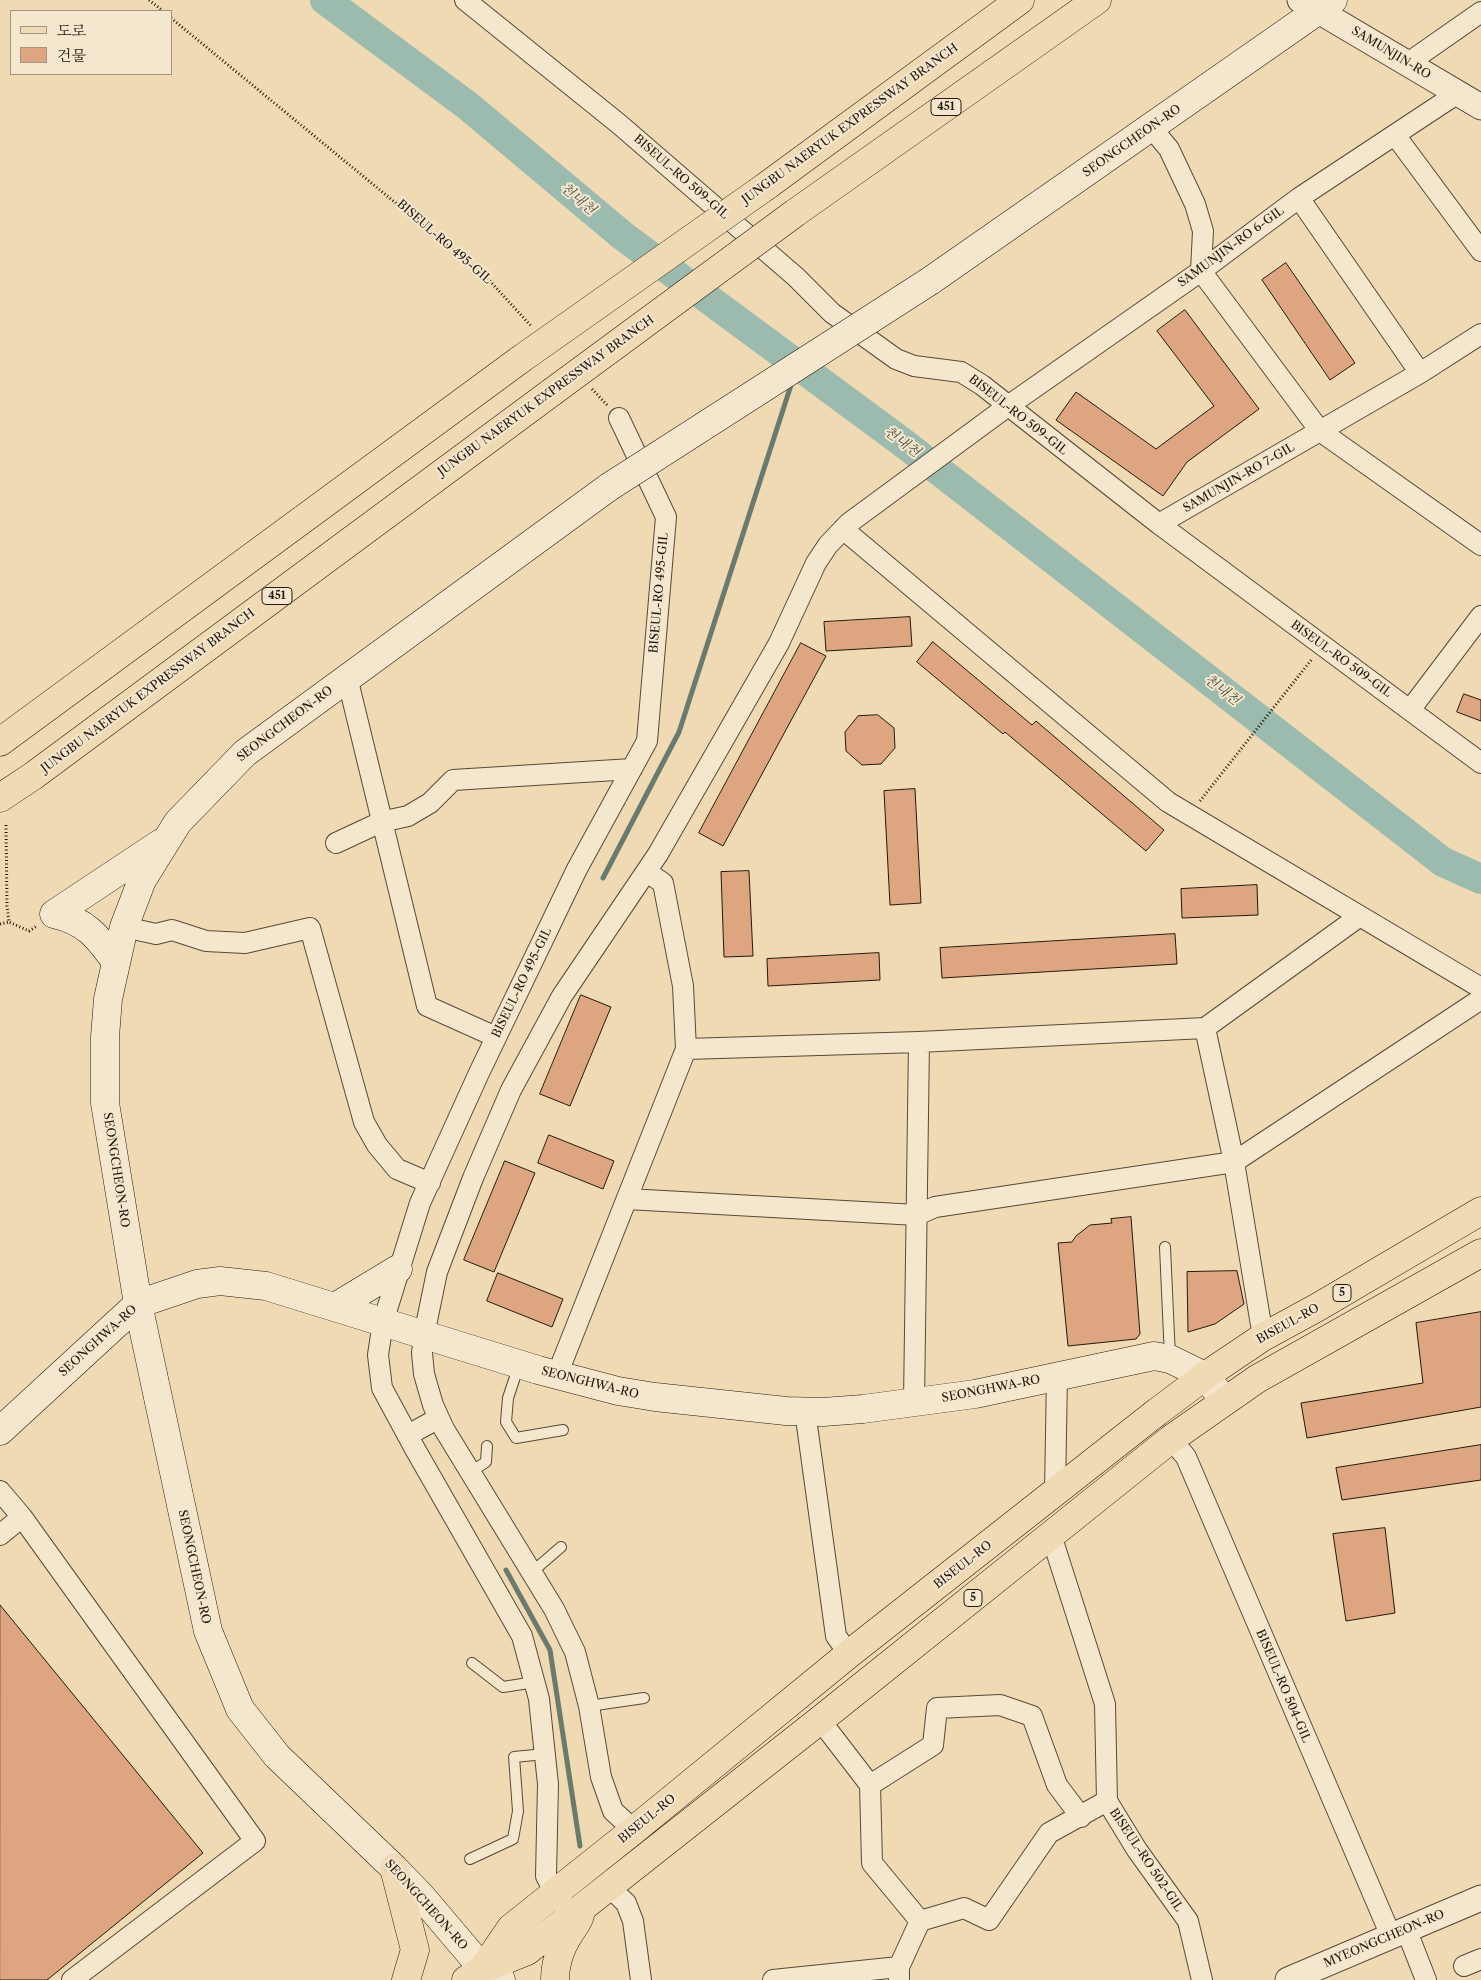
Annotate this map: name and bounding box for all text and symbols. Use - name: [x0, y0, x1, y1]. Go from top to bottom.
- legend: [10, 10, 172, 75]
- text: 도로: [57, 21, 86, 40]
- street label: SAMUNJIN-RO: [1349, 24, 1433, 82]
- street label: JUNGBU NAERYUK EXPRESSWAY BRANCH: [739, 41, 961, 207]
- text: 건물: [57, 46, 86, 65]
- road number: 451: [931, 98, 961, 115]
- street label: SEONGCHEON-RO: [1080, 102, 1184, 180]
- street label: BISEUL-RO 509-GIL: [630, 132, 732, 222]
- water label: 천내천: [557, 180, 599, 218]
- street label: BISEUL-RO 495-GIL: [394, 197, 494, 287]
- street label: SAMUNJIN-RO 6-GIL: [1175, 204, 1287, 290]
- street label: JUNGBU NAERYUK EXPRESSWAY BRANCH: [435, 313, 657, 479]
- street label: BISEUL-RO 509-GIL: [966, 372, 1070, 458]
- water label: 천내천: [881, 423, 923, 461]
- street label: SAMUNJIN-RO 7-GIL: [1181, 440, 1297, 516]
- street label: BISEUL-RO 495-GIL: [647, 532, 671, 654]
- road number: 451: [262, 588, 292, 604]
- street label: JUNGBU NAERYUK EXPRESSWAY BRANCH: [38, 606, 258, 776]
- street label: BISEUL-RO 509-GIL: [1288, 618, 1394, 700]
- water label: 천내천: [1201, 671, 1243, 709]
- street label: SEONGCHEON-RO: [234, 683, 336, 765]
- street label: BISEUL-RO 495-GIL: [489, 926, 555, 1040]
- street label: SEONGCHEON-RO: [100, 1111, 132, 1229]
- road number: 5: [1333, 1285, 1351, 1302]
- street label: BISEUL-RO: [1254, 1301, 1322, 1347]
- street label: SEONGHWA-RO: [56, 1302, 140, 1380]
- street label: SEONGHWA-RO: [540, 1364, 640, 1402]
- street label: SEONGHWA-RO: [941, 1372, 1041, 1406]
- street label: SEONGCHEON-RO: [175, 1509, 213, 1625]
- street label: BISEUL-RO: [931, 1538, 995, 1592]
- road number: 5: [964, 1590, 982, 1606]
- street label: BISEUL-RO 504-GIL: [1253, 1627, 1313, 1745]
- street label: BISEUL-RO: [615, 1792, 679, 1846]
- street label: BISEUL-RO 502-GIL: [1106, 1806, 1186, 1914]
- street label: SEONGCHEON-RO: [382, 1857, 470, 1953]
- street label: MYEONGCHEON-RO: [1321, 1907, 1447, 1971]

